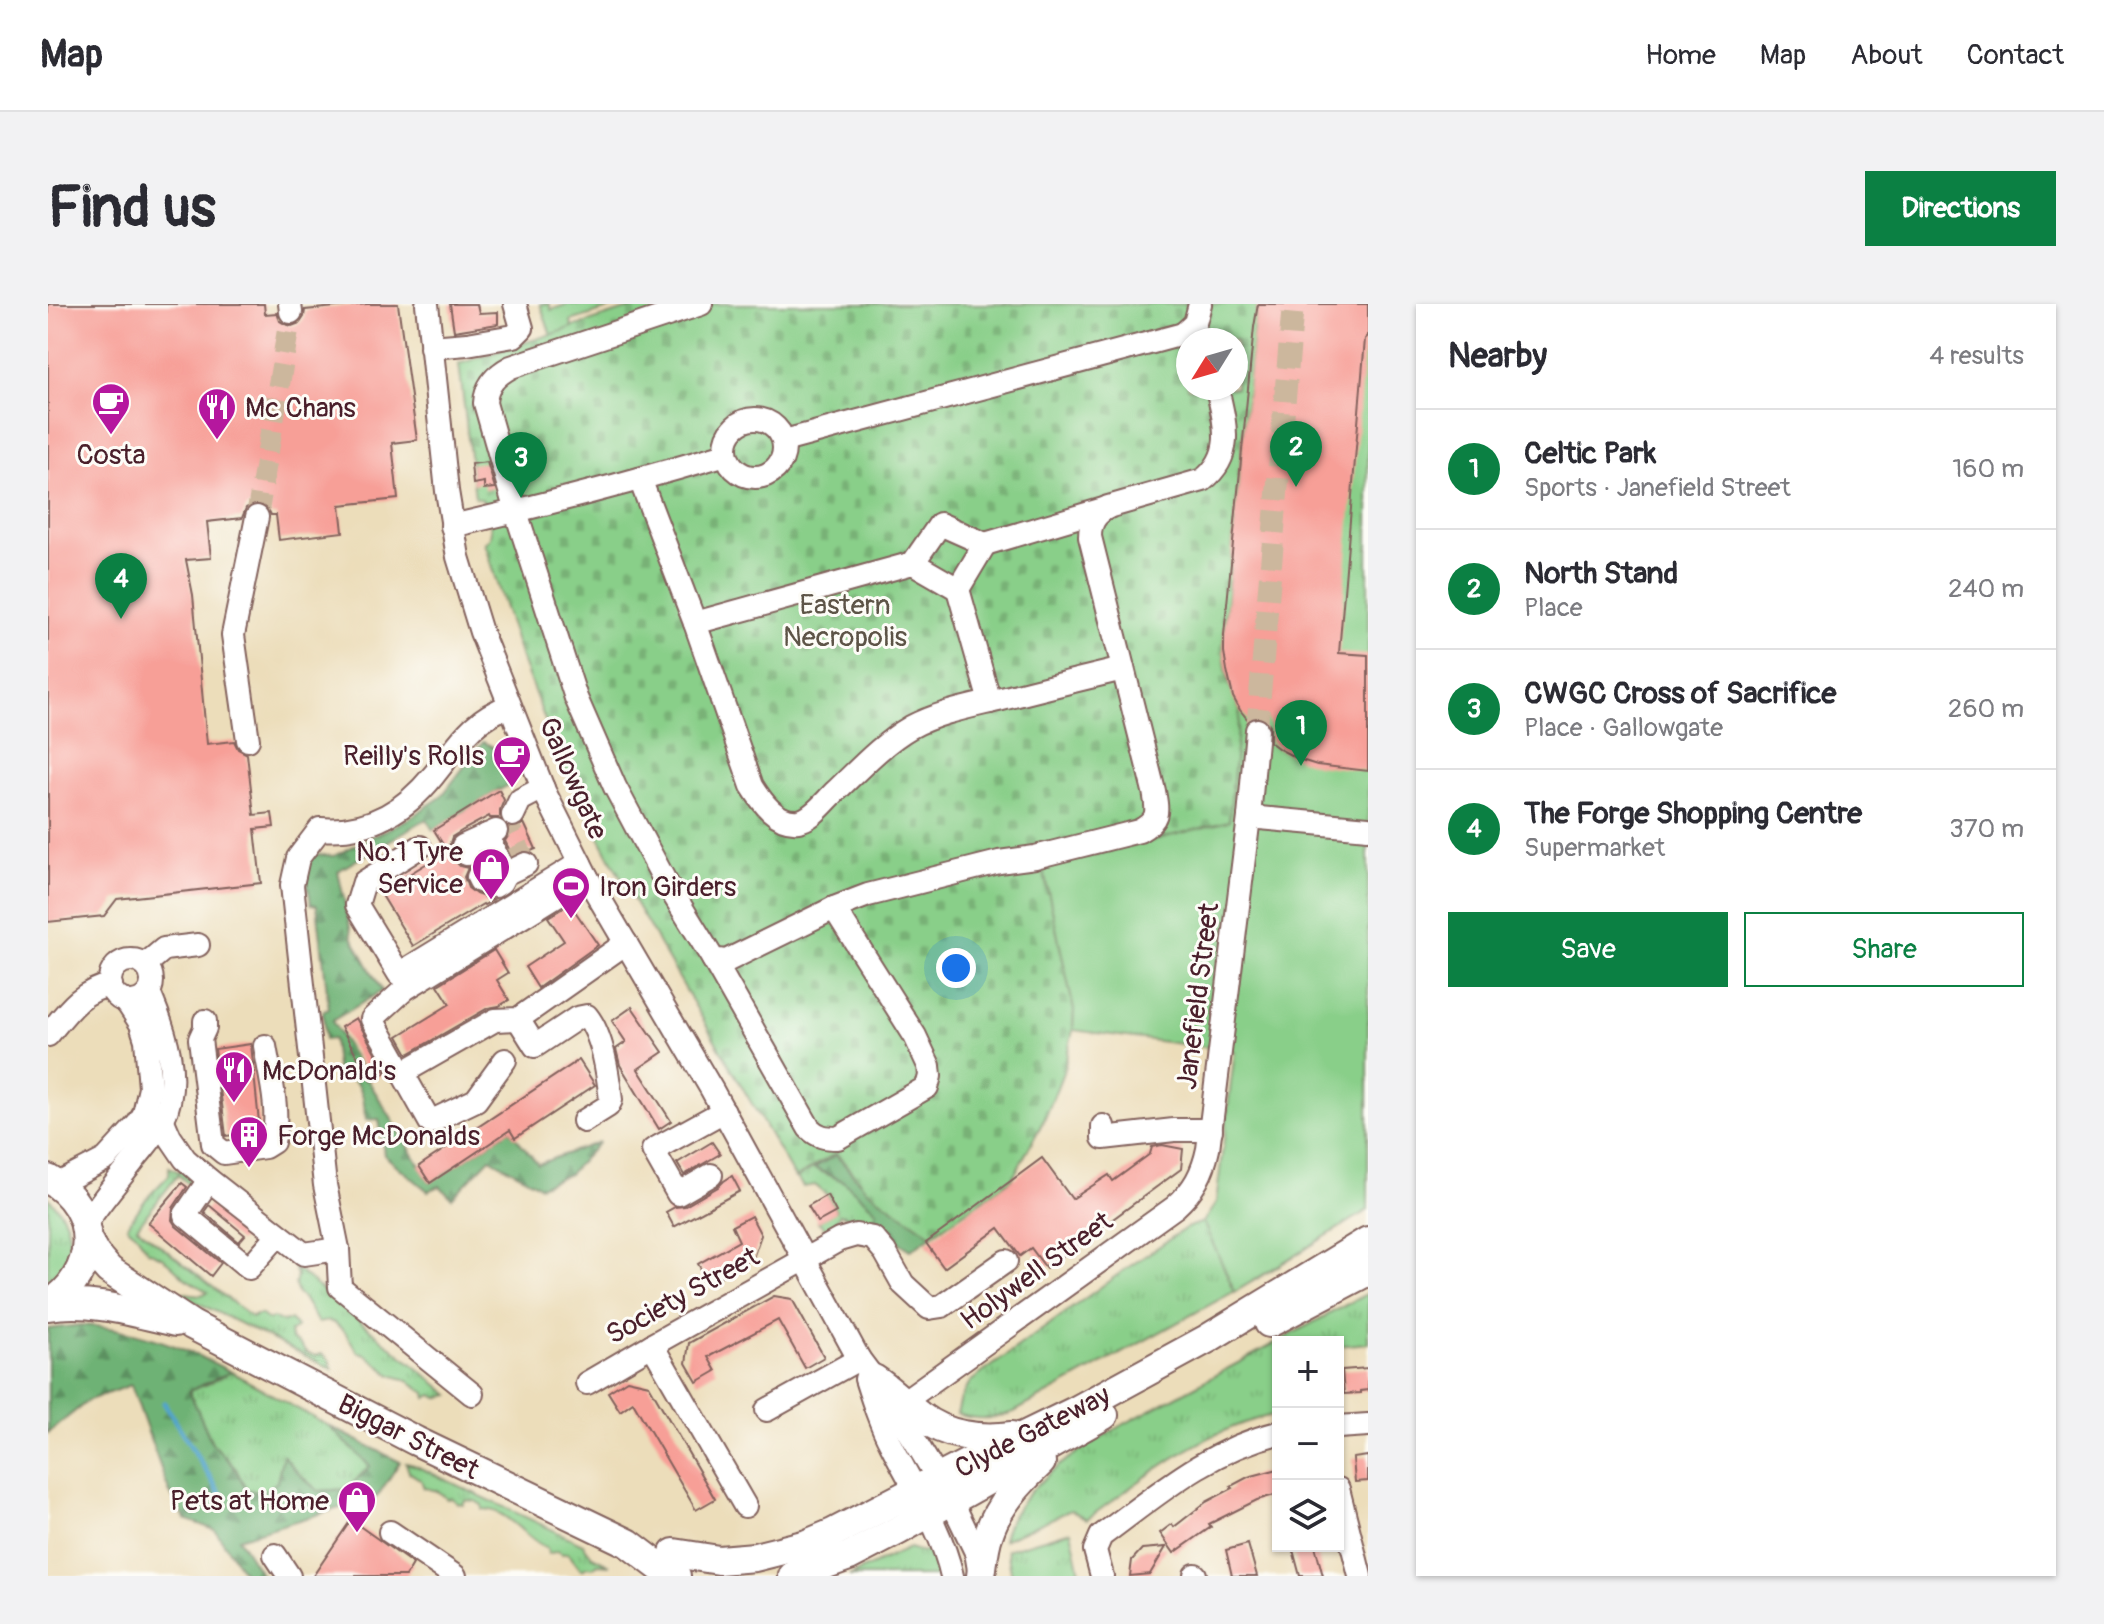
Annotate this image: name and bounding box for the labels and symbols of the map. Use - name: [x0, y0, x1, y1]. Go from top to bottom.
- north arrow: [1176, 328, 1248, 400]
- cafe icon: Costa: [90, 381, 132, 436]
- restaurant icon: Mc Chans: [196, 386, 238, 441]
- place label: Mc Chans: [245, 391, 356, 426]
- pin: 2: [1270, 421, 1322, 487]
- pin: 3: [495, 432, 547, 498]
- place label: Costa: [76, 438, 146, 473]
- pin: 4: [95, 553, 147, 619]
- park label: Eastern Necropolis: [783, 588, 908, 655]
- pin: 1: [1275, 700, 1327, 766]
- street label: Gallowgate: [530, 712, 615, 845]
- cafe icon: Reilly's Rolls: [491, 734, 533, 789]
- place label: Reilly's Rolls: [343, 739, 484, 774]
- place label: No.1 Tyre Service: [356, 835, 463, 902]
- shop icon: No.1 Tyre Service: [470, 846, 512, 901]
- sports icon: Iron Girders: [550, 865, 592, 920]
- place label: Iron Girders: [599, 870, 737, 905]
- street label: Janefield Street: [1170, 900, 1227, 1092]
- your location: [936, 948, 976, 988]
- restaurant icon: McDonald's: [213, 1049, 255, 1104]
- place label: McDonald's: [262, 1054, 396, 1089]
- building icon: Forge McDonalds: [228, 1114, 270, 1169]
- place label: Forge McDonalds: [277, 1119, 480, 1154]
- street label: Holywell Street: [954, 1204, 1120, 1338]
- street label: Society Street: [600, 1240, 766, 1353]
- street label: Clyde Gateway: [949, 1378, 1116, 1486]
- street label: Biggar Street: [332, 1387, 486, 1488]
- shop icon: Pets at Home: [336, 1479, 378, 1534]
- place label: Pets at Home: [170, 1484, 329, 1519]

